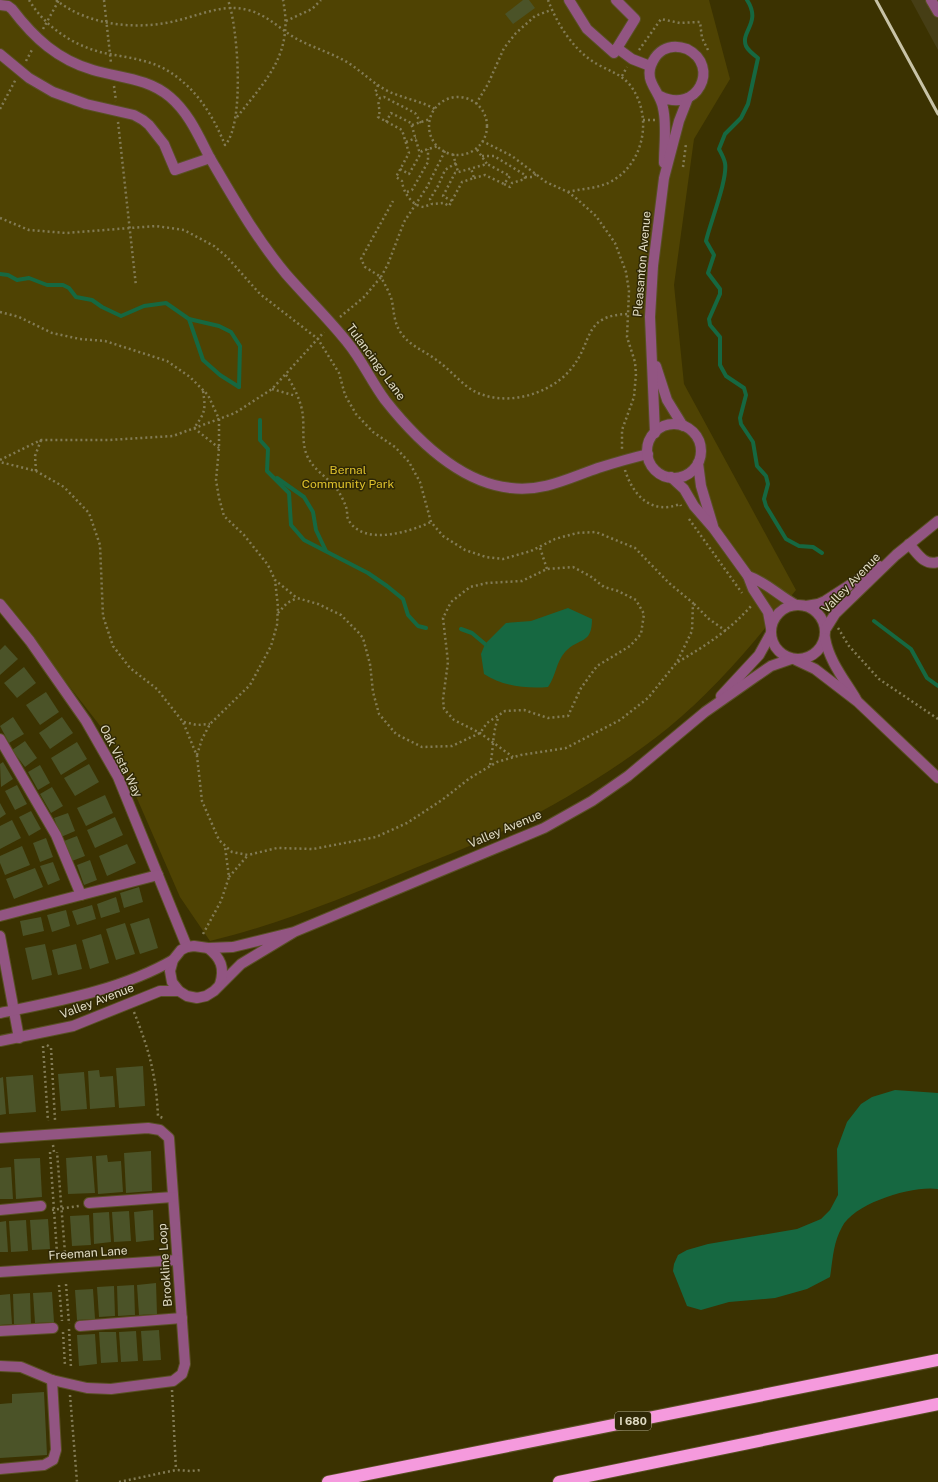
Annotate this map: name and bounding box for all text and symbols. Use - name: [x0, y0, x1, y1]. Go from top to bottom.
- street label: Pleasanton Avenue: [630, 210, 654, 317]
- street label: Tulancingo Lane: [344, 321, 409, 403]
- park label: Bernal Community Park: [302, 463, 394, 491]
- street label: Valley Avenue: [819, 550, 883, 616]
- street label: Oak Vista Way: [97, 722, 146, 800]
- street label: Valley Avenue: [466, 807, 544, 851]
- street label: Valley Avenue: [58, 980, 136, 1022]
- street label: Brookline Loop: [155, 1223, 175, 1307]
- street label: Freeman Lane: [48, 1243, 128, 1263]
- road number: I 680: [615, 1412, 651, 1430]

